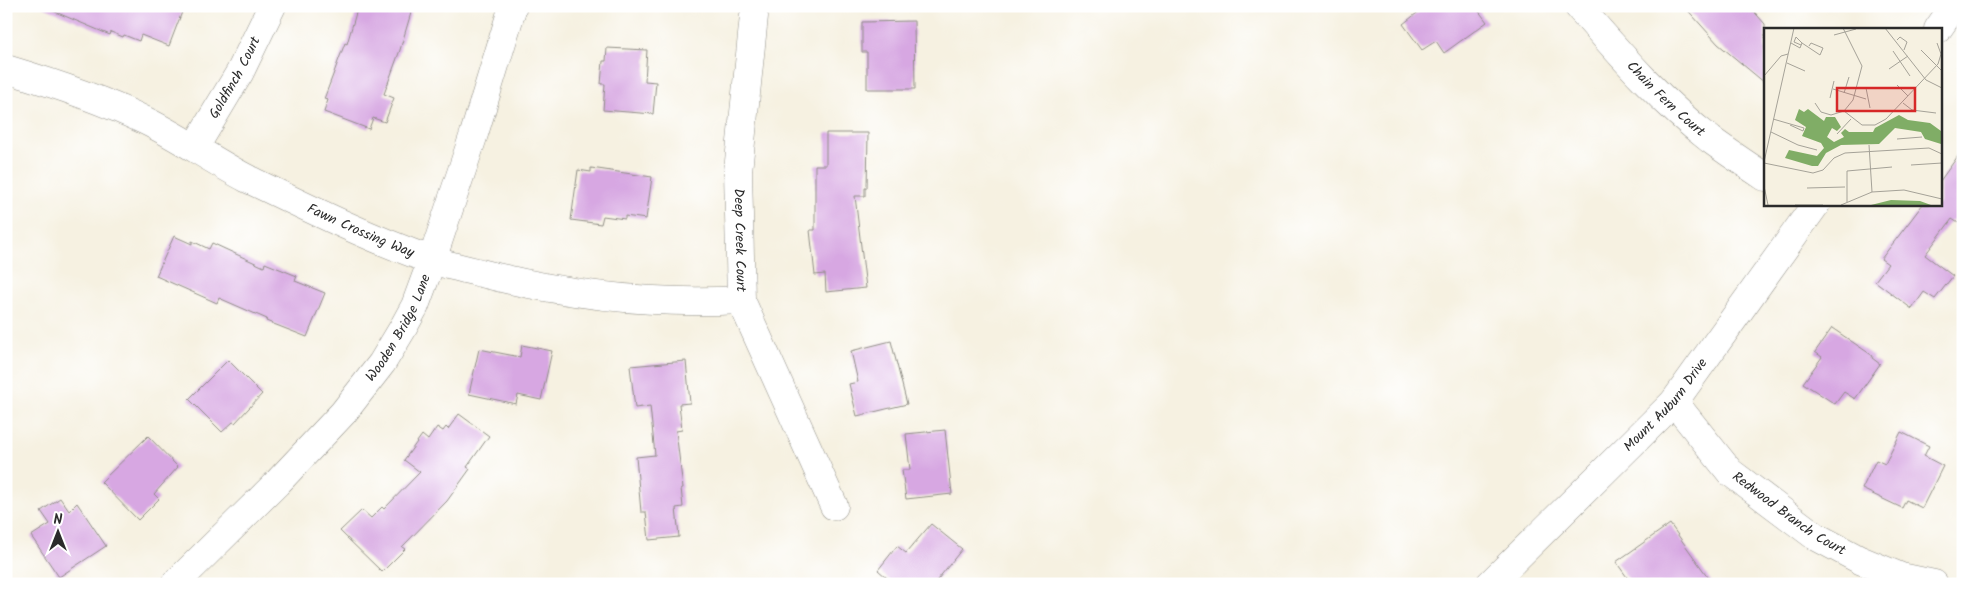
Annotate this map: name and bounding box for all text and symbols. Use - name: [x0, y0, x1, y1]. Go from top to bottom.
- inset map: [1764, 28, 1942, 205]
- street label: Goldfinch Court: [203, 32, 267, 123]
- street label: Chain Fern Court: [1621, 56, 1710, 143]
- street label: Deep Creek Court: [727, 188, 752, 293]
- street label: Fawn Crossing Way: [303, 198, 418, 264]
- street label: Wooden Bridge Lane: [360, 270, 437, 387]
- street label: Mount Auburn Drive: [1618, 353, 1713, 457]
- street label: Redwood Branch Court: [1727, 466, 1850, 562]
- north arrow: [32, 508, 82, 558]
- text: N: [54, 509, 63, 531]

